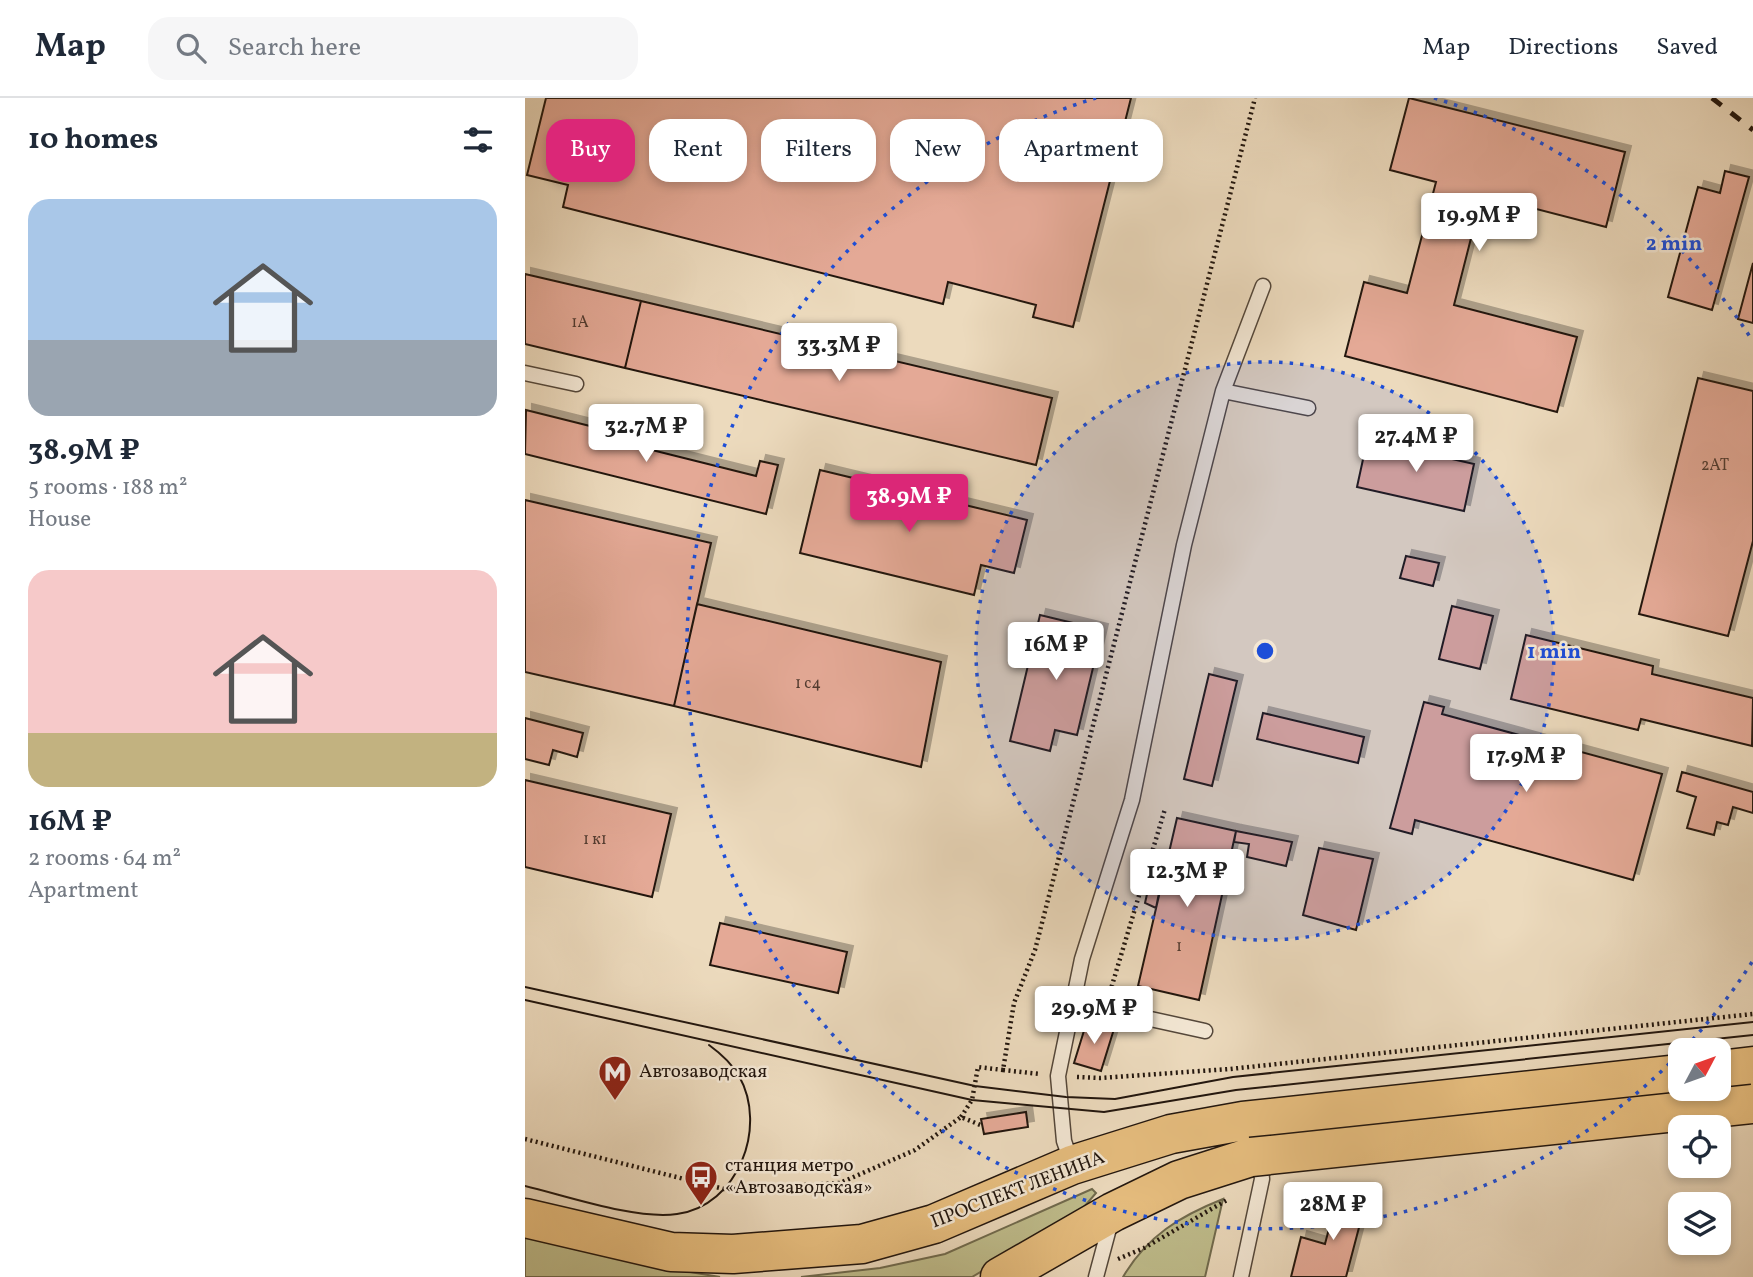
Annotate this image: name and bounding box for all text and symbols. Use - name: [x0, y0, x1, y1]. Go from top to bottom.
- search box: [148, 17, 638, 80]
- text: Map: [35, 25, 106, 71]
- icon: search: [172, 29, 210, 67]
- text: Search here: [228, 30, 361, 66]
- text: Map: [1422, 31, 1470, 65]
- text: Directions: [1508, 31, 1618, 65]
- text: Saved: [1656, 31, 1718, 65]
- text: 10 homes: [28, 119, 158, 161]
- chip: Buy: [546, 119, 635, 182]
- chip: Rent: [649, 119, 747, 182]
- chip: Filters: [761, 119, 876, 182]
- chip: New: [890, 119, 985, 182]
- chip: Apartment: [999, 119, 1163, 182]
- icon: filters: [459, 121, 497, 159]
- pin: 19.9M ₽: [1414, 194, 1544, 253]
- text: 19.9M ₽: [1437, 200, 1521, 232]
- text: 2 min: [1646, 230, 1702, 259]
- icon: home: [200, 245, 326, 371]
- house number: 1А: [571, 312, 589, 334]
- pin: 33.3M ₽: [774, 324, 904, 383]
- text: 33.3M ₽: [797, 330, 881, 362]
- pin: 32.7M ₽: [581, 404, 711, 464]
- text: 32.7M ₽: [604, 411, 688, 443]
- pin: 27.4M ₽: [1351, 414, 1481, 474]
- text: 27.4M ₽: [1374, 421, 1458, 453]
- text: 38.9M ₽: [28, 430, 140, 472]
- house number: 2АТ: [1701, 455, 1729, 477]
- text: 5 rooms · 188 m²: [28, 472, 187, 504]
- pin: 38.9M ₽: [844, 474, 974, 534]
- text: 38.9M ₽: [866, 481, 952, 513]
- text: House: [28, 504, 91, 536]
- icon: home: [200, 616, 326, 742]
- pin: 16M ₽: [1007, 622, 1105, 682]
- text: 16M ₽: [1024, 629, 1088, 661]
- text: 1 min: [1527, 638, 1581, 667]
- centre of rings: [1253, 639, 1277, 663]
- house number: 1 с4: [795, 673, 821, 695]
- pin: 17.9M ₽: [1461, 734, 1591, 794]
- text: 17.9M ₽: [1486, 741, 1566, 773]
- text: 16M ₽: [28, 801, 112, 843]
- house number: 1 к1: [583, 829, 607, 851]
- text: 2 rooms · 64 m²: [28, 843, 181, 875]
- pin: 12.3M ₽: [1122, 850, 1252, 909]
- text: 12.3M ₽: [1146, 856, 1228, 888]
- text: Apartment: [28, 875, 139, 907]
- house number: 1: [1176, 936, 1182, 958]
- pin: 29.9M ₽: [1029, 986, 1159, 1046]
- text: 29.9M ₽: [1051, 993, 1137, 1025]
- north arrow: [1668, 1038, 1731, 1101]
- map controls: [1668, 1038, 1731, 1255]
- metro station icon: Автозаводская: [596, 1053, 634, 1102]
- place label: Автозаводская: [639, 1059, 767, 1085]
- button: locate: [1668, 1115, 1731, 1178]
- street label: ПРОСПЕКТ ЛЕНИНА: [927, 1145, 1109, 1235]
- place label: станция метро «Автозаводская»: [725, 1153, 873, 1201]
- bus stop icon: станция метро «Автозаводская»: [682, 1158, 720, 1207]
- pin: 28M ₽: [1284, 1182, 1382, 1242]
- text: 28M ₽: [1299, 1189, 1367, 1221]
- button: layers: [1668, 1192, 1731, 1255]

